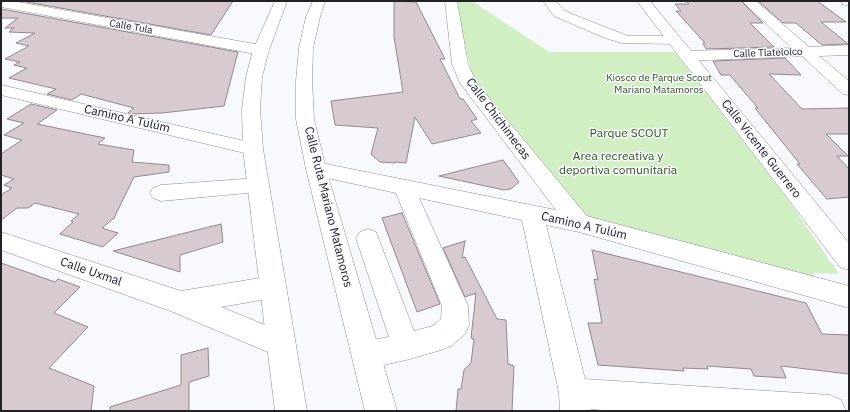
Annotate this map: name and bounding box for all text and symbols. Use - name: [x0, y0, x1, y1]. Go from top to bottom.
- street label: Calle Tula: [108, 17, 154, 37]
- street label: Calle Tlatelolco: [733, 46, 803, 60]
- park label: Kiosco de Parque Scout Mariano Matamoros: [606, 72, 712, 96]
- street label: Calle Chichimecas: [463, 75, 533, 163]
- street label: Calle Vicente Guerrero: [718, 97, 804, 201]
- street label: Camino A Tulúm: [83, 102, 171, 136]
- street label: Calle Ruta Mariano Matamoros: [301, 125, 355, 289]
- park label: Parque SCOUT: [590, 127, 668, 141]
- park label: Area recreativa y deportiva comunitaria: [559, 150, 677, 178]
- street label: Camino A Tulúm: [540, 209, 628, 243]
- street label: Calle Uxmal: [58, 255, 124, 289]

